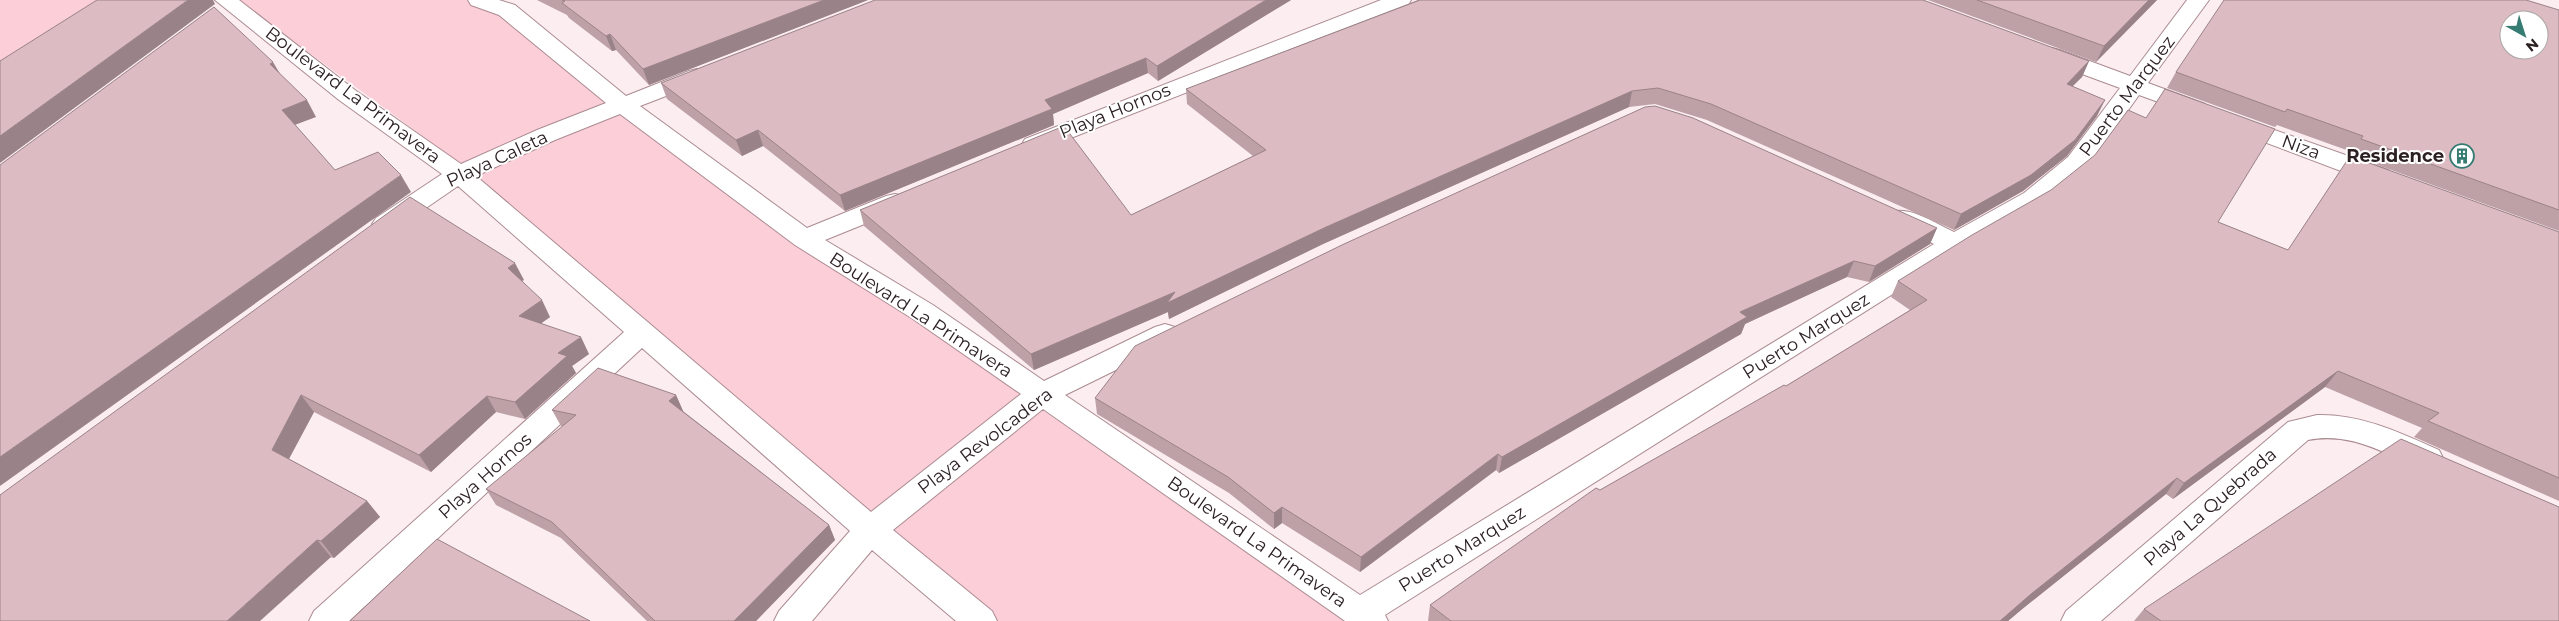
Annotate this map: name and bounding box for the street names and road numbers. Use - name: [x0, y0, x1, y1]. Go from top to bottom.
- street label: Boulevard La Primavera: [261, 22, 445, 168]
- street label: Puerto Marquez: [2074, 31, 2180, 161]
- street label: Playa Hornos: [1056, 79, 1174, 143]
- street label: Playa Caleta: [443, 126, 551, 192]
- street label: Niza: [2279, 130, 2323, 164]
- street label: Boulevard La Primavera: [825, 248, 1017, 382]
- street label: Puerto Marquez: [1739, 288, 1873, 384]
- street label: Playa Revolcadera: [913, 383, 1057, 499]
- street label: Playa Hornos: [434, 428, 536, 524]
- street label: Playa La Quebrada: [2139, 443, 2281, 571]
- street label: Boulevard La Primavera: [1163, 472, 1351, 612]
- street label: Puerto Marquez: [1395, 501, 1529, 597]

